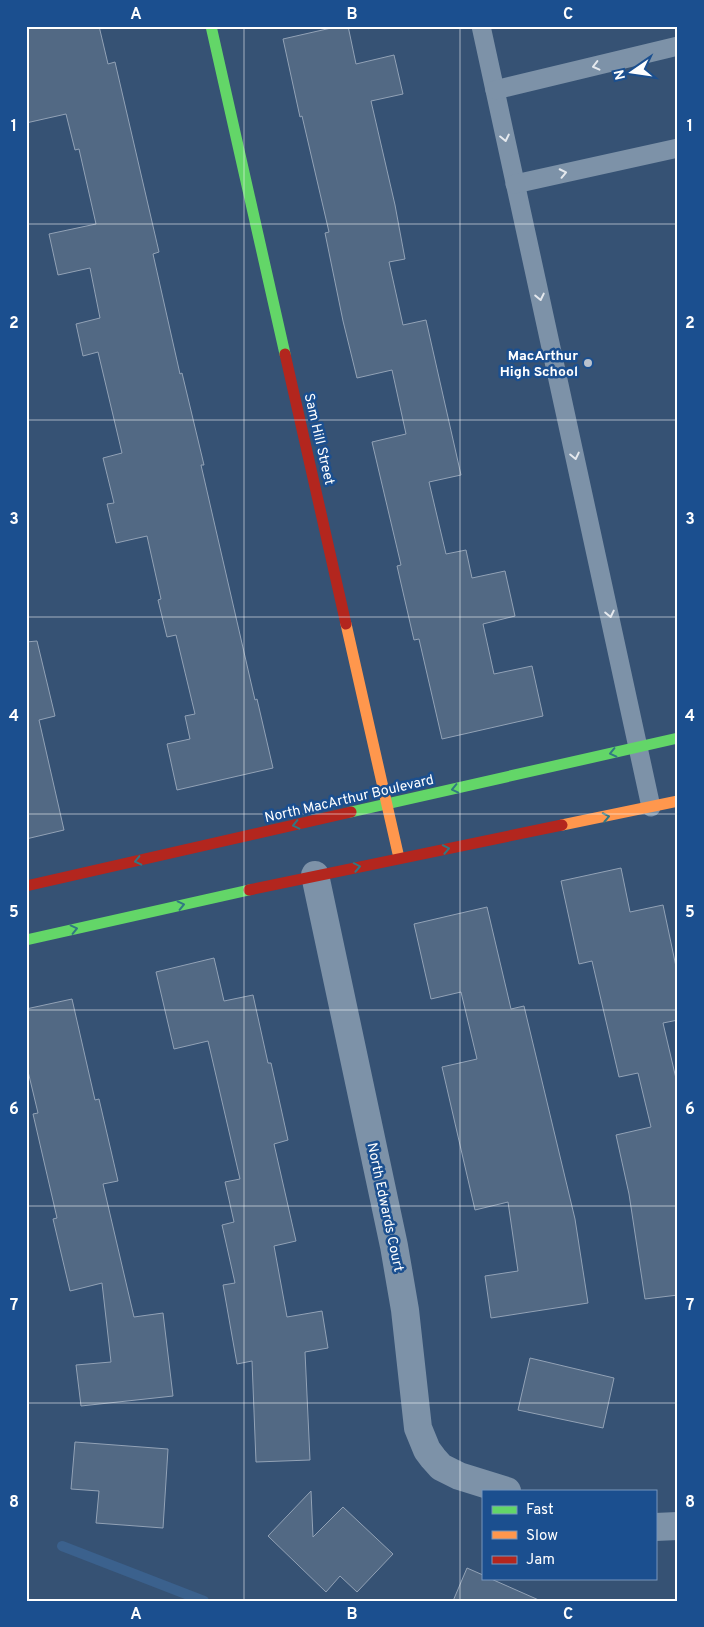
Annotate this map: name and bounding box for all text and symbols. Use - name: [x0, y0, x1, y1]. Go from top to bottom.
- text: A: [130, 5, 142, 25]
- text: B: [346, 5, 358, 25]
- text: C: [563, 5, 573, 25]
- north arrow: [606, 48, 656, 98]
- one-way arrow: [592, 60, 601, 71]
- text: N: [611, 68, 630, 81]
- text: 1: [11, 117, 17, 137]
- text: 1: [687, 117, 693, 137]
- one-way arrow: [500, 134, 510, 143]
- one-way arrow: [558, 168, 567, 179]
- one-way arrow: [534, 292, 545, 301]
- text: 2: [9, 314, 19, 334]
- text: 2: [685, 314, 695, 334]
- place label: MacArthur High School: [500, 348, 578, 381]
- marker: MacArthur High School: [582, 357, 594, 369]
- street label: Sam Hill Street: [300, 392, 337, 487]
- one-way arrow: [569, 451, 580, 460]
- text: 3: [9, 510, 19, 530]
- text: 3: [685, 510, 695, 530]
- one-way arrow: [604, 610, 614, 619]
- text: 4: [9, 707, 19, 727]
- text: 4: [685, 707, 695, 727]
- one-way arrow: [609, 747, 618, 758]
- street label: North MacArthur Boulevard: [263, 772, 436, 827]
- one-way arrow: [450, 783, 459, 794]
- one-way arrow: [601, 812, 610, 822]
- one-way arrow: [292, 819, 301, 830]
- one-way arrow: [442, 844, 451, 854]
- one-way arrow: [133, 855, 142, 866]
- one-way arrow: [352, 862, 361, 872]
- one-way arrow: [177, 900, 186, 911]
- text: 5: [9, 903, 19, 923]
- text: 5: [685, 903, 695, 923]
- one-way arrow: [69, 924, 78, 935]
- text: 6: [9, 1100, 19, 1120]
- text: 6: [685, 1100, 695, 1120]
- street label: North Edwards Court: [363, 1141, 407, 1273]
- text: 7: [10, 1296, 18, 1316]
- text: 7: [686, 1296, 694, 1316]
- legend: [482, 1490, 656, 1580]
- text: 8: [9, 1493, 19, 1513]
- text: 8: [685, 1493, 695, 1513]
- text: Fast: [526, 1501, 554, 1520]
- text: Slow: [526, 1527, 558, 1546]
- text: Jam: [526, 1551, 555, 1570]
- text: A: [130, 1605, 142, 1625]
- text: B: [346, 1605, 358, 1625]
- text: C: [563, 1605, 573, 1625]

